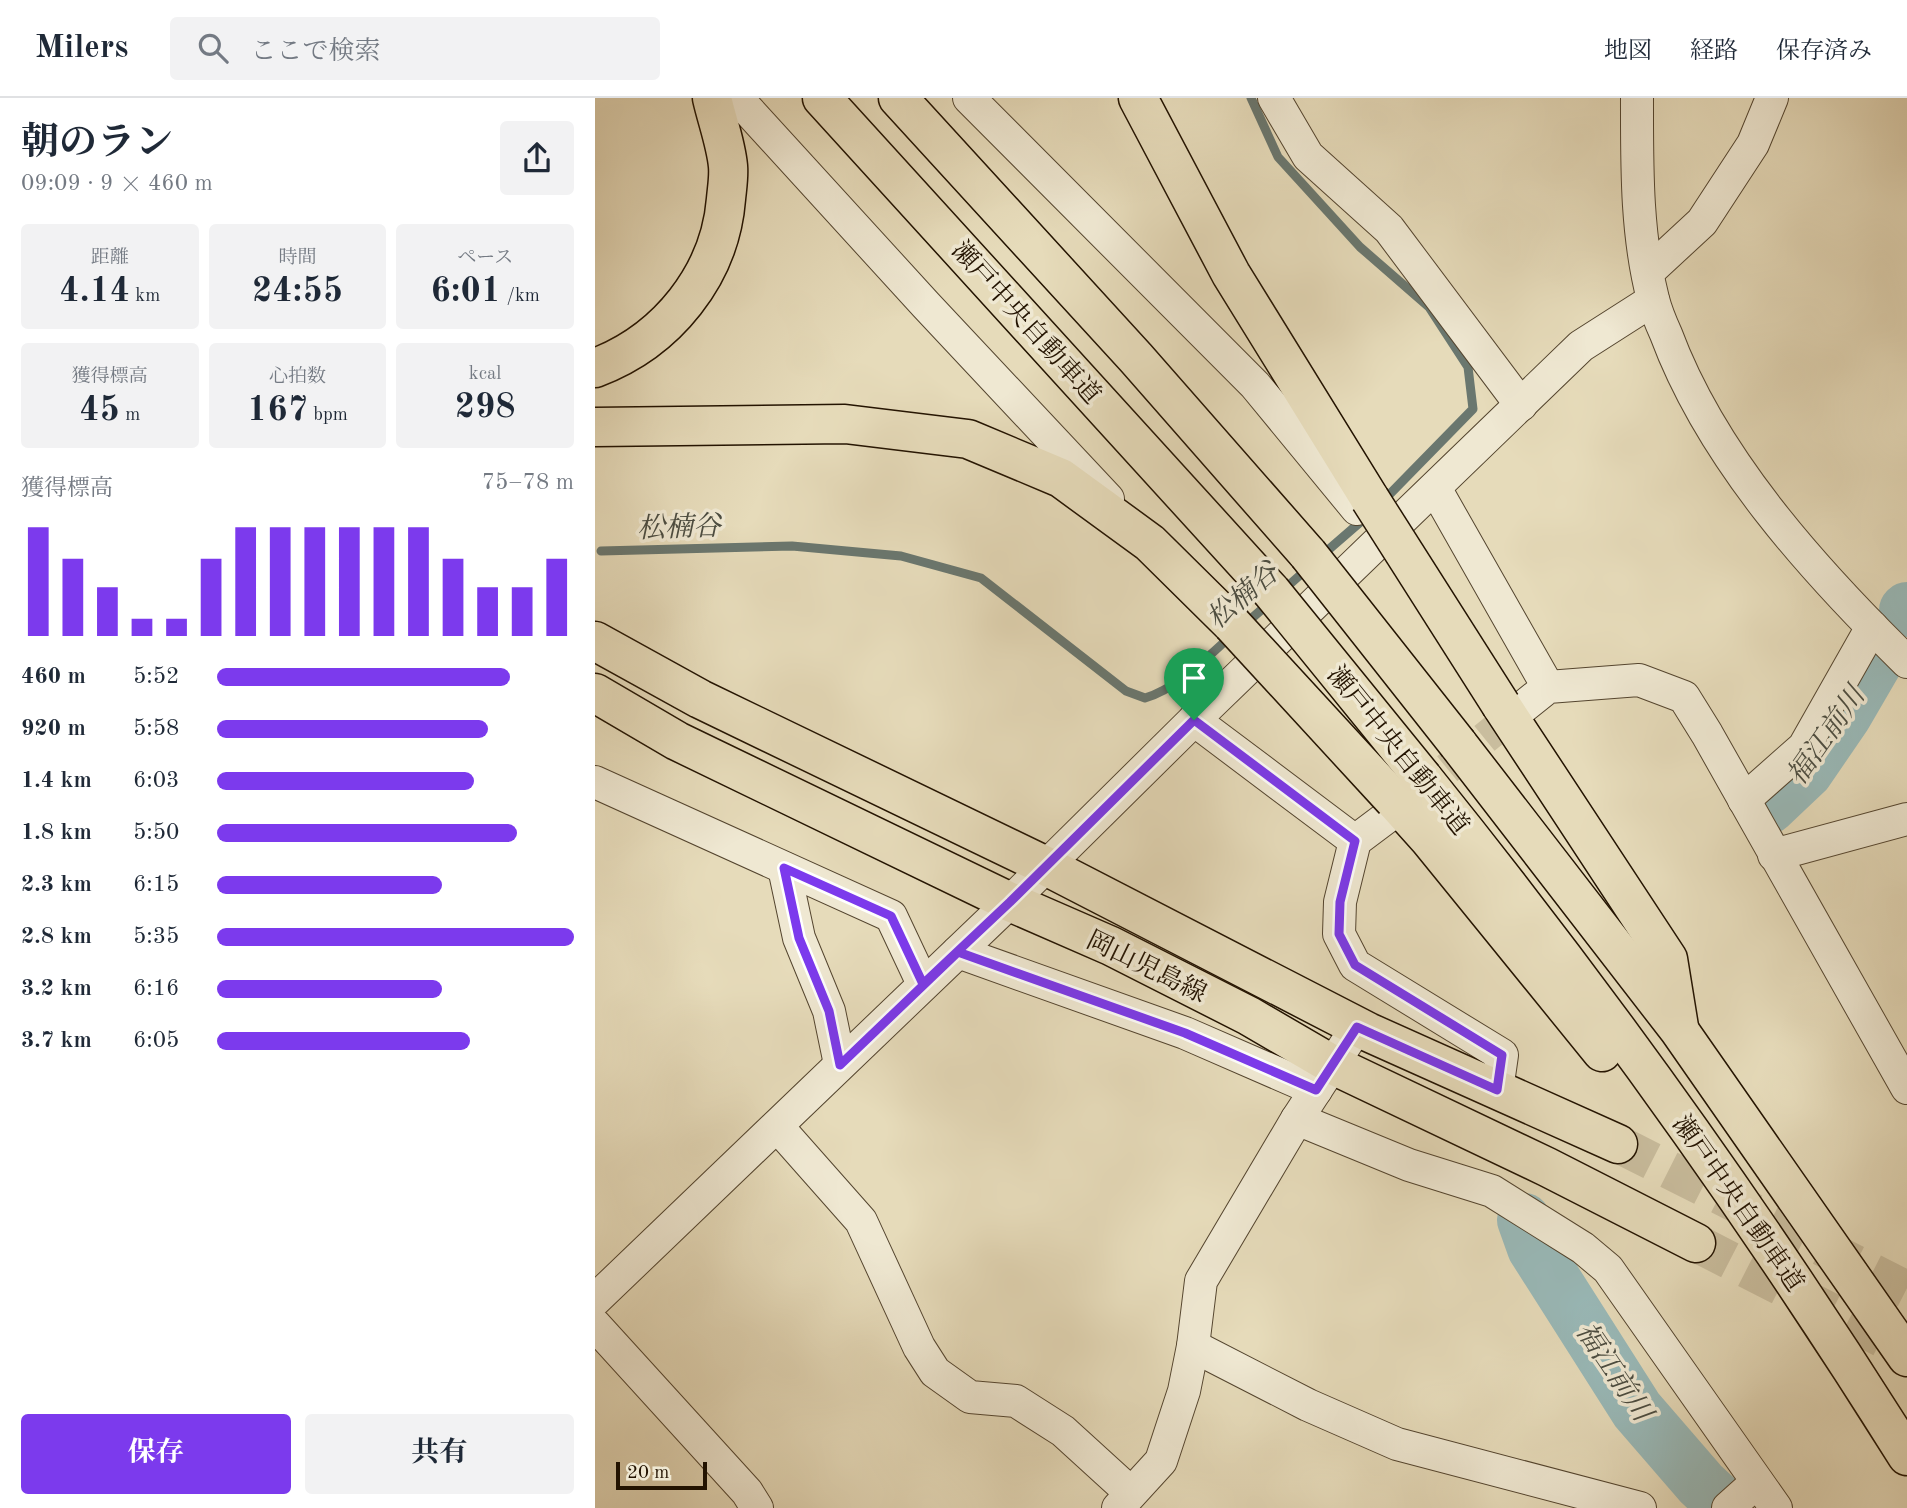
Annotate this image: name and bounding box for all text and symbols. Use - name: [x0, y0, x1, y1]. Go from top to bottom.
- search box: [170, 17, 660, 80]
- icon: search: [194, 29, 232, 67]
- text: Milers: [35, 32, 128, 65]
- text: ここで検索: [250, 39, 380, 65]
- text: 地図: [1604, 40, 1652, 64]
- text: 経路: [1690, 40, 1738, 64]
- text: 保存済み: [1776, 40, 1872, 64]
- button: share: [500, 121, 574, 195]
- text: 朝のラン: [21, 125, 173, 163]
- text: 09:09 · 9 × 460 m: [21, 172, 213, 195]
- street label: 瀬戸中央自動車道: [946, 236, 1106, 409]
- text: 距離: [91, 249, 129, 268]
- text: 時間: [278, 249, 317, 268]
- text: ペース: [457, 249, 513, 268]
- text: 4.14: [59, 274, 130, 309]
- text: 24:55: [252, 274, 343, 309]
- text: 6:01: [430, 274, 501, 309]
- text: km: [130, 287, 160, 306]
- text: /km: [501, 287, 540, 306]
- text: kcal: [469, 365, 502, 384]
- text: 獲得標高: [72, 368, 148, 387]
- text: 心拍数: [269, 368, 326, 387]
- text: 298: [455, 390, 516, 425]
- text: 45: [79, 393, 120, 428]
- text: 167: [247, 393, 308, 428]
- text: m: [120, 406, 140, 425]
- text: bpm: [308, 406, 348, 425]
- text: 75–78 m: [482, 471, 574, 494]
- text: 獲得標高: [21, 477, 113, 500]
- water label: 松楠谷: [637, 510, 724, 544]
- water label: 松楠谷: [1201, 556, 1286, 635]
- pin: [1164, 648, 1224, 720]
- icon: arrive: [1175, 659, 1213, 697]
- street label: 瀬戸中央自動車道: [1322, 661, 1475, 840]
- text: 460 m: [21, 665, 86, 688]
- text: 5:52: [133, 665, 179, 688]
- water label: 福江前川: [1781, 679, 1873, 791]
- text: 920 m: [21, 717, 86, 740]
- text: 5:58: [133, 717, 179, 740]
- text: 1.4 km: [21, 769, 92, 792]
- text: 6:03: [133, 769, 179, 792]
- text: 1.8 km: [21, 821, 92, 844]
- text: 5:50: [133, 821, 179, 844]
- text: 2.3 km: [21, 873, 92, 896]
- text: 6:15: [133, 873, 179, 896]
- text: 2.8 km: [21, 925, 92, 948]
- text: 5:35: [133, 925, 179, 948]
- street label: 岡山児島線: [1082, 926, 1211, 1008]
- text: 3.2 km: [21, 977, 92, 1000]
- text: 6:16: [133, 977, 179, 1000]
- text: 3.7 km: [21, 1029, 92, 1052]
- text: 6:05: [133, 1029, 179, 1052]
- street label: 瀬戸中央自動車道: [1667, 1110, 1809, 1297]
- water label: 福江前川: [1570, 1317, 1660, 1429]
- button: 保存: [21, 1414, 291, 1494]
- button: 共有: [305, 1414, 574, 1494]
- scale bar: [616, 1459, 707, 1491]
- text: 20 m: [627, 1464, 669, 1483]

